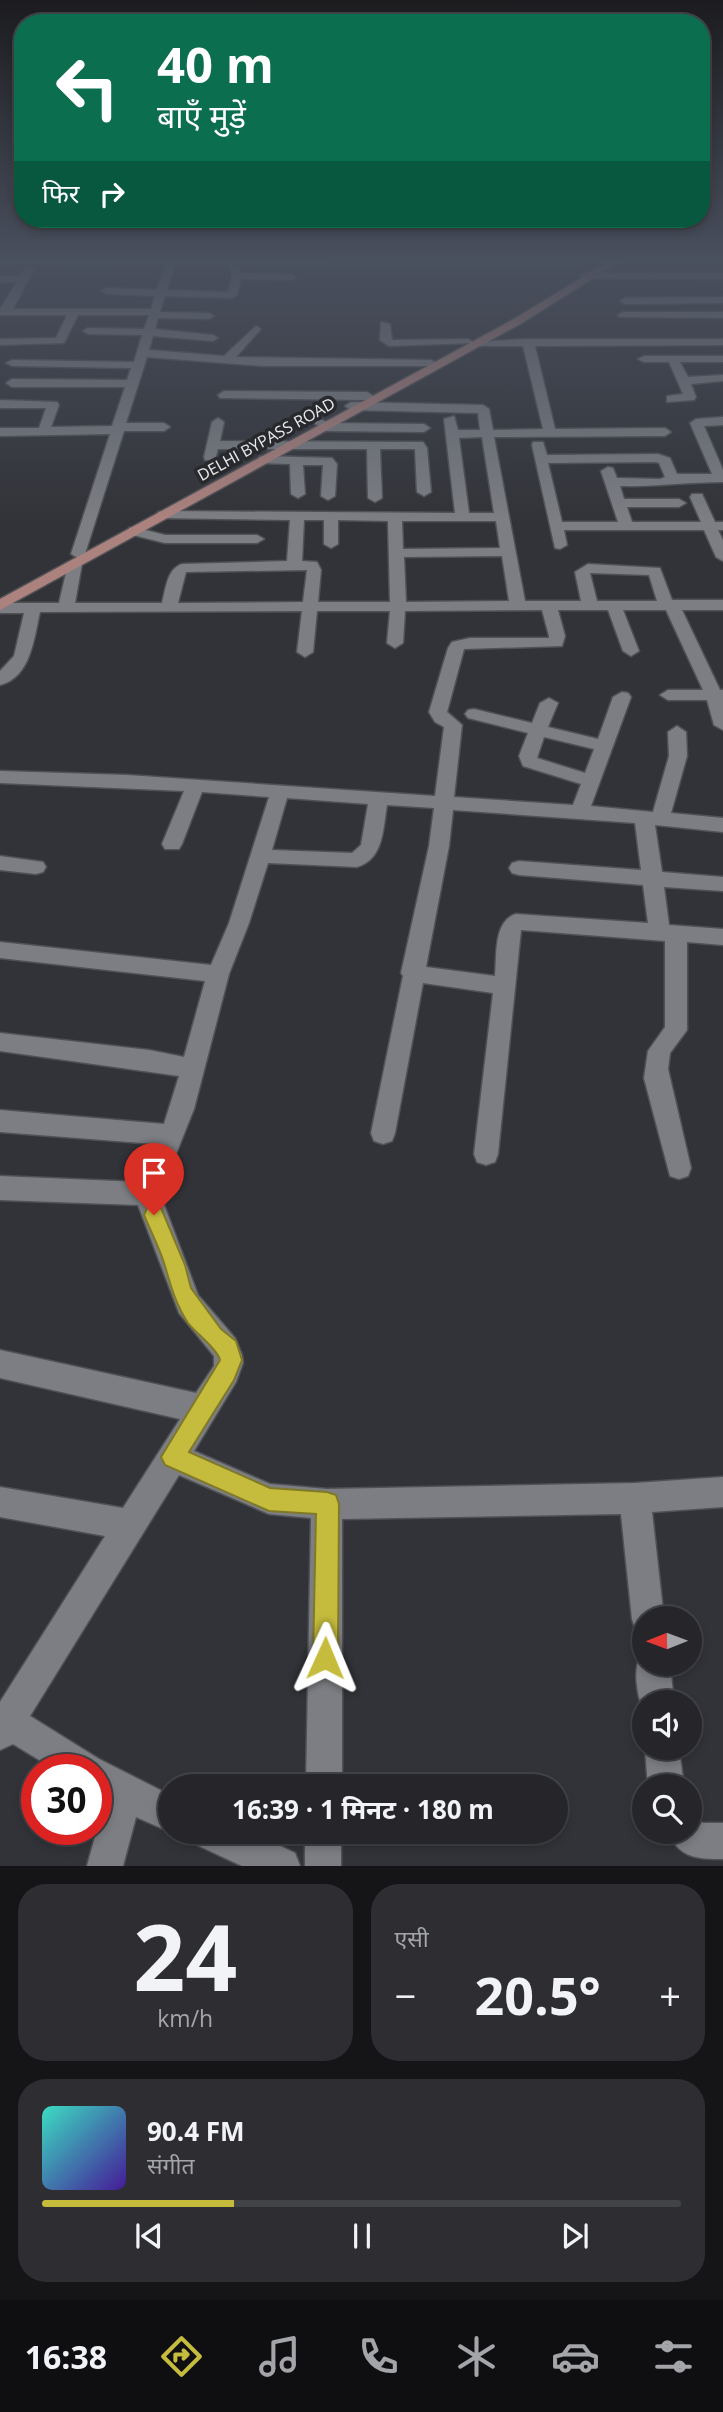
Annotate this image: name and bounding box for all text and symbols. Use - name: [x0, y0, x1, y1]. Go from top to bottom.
- text: 40 m: [157, 31, 274, 97]
- icon: left: [42, 42, 133, 133]
- text: बाएँ मुड़ें: [157, 94, 246, 137]
- text: फिर: [42, 175, 79, 211]
- icon: right: [93, 175, 131, 213]
- street label: DELHI BYPASS ROAD: [193, 392, 339, 486]
- pin: [124, 1143, 184, 1215]
- icon: arrive: [135, 1154, 173, 1192]
- north arrow: [632, 1606, 702, 1676]
- map controls: [632, 1606, 702, 1844]
- position arrow: [288, 1621, 362, 1695]
- button: sound: [632, 1690, 702, 1760]
- speed limit sign: 30: [21, 1754, 112, 1845]
- button: search: [632, 1774, 702, 1844]
- text: 16:39 · 1 मिनट · 180 m: [232, 1791, 494, 1827]
- text: 24: [133, 1894, 237, 2018]
- text: एसी: [395, 1922, 429, 1954]
- text: 20.5°: [475, 1959, 601, 2030]
- text: −: [395, 1969, 416, 2021]
- text: +: [659, 1969, 681, 2021]
- text: km/h: [157, 2002, 213, 2034]
- text: 90.4 FM: [147, 2113, 245, 2149]
- text: संगीत: [147, 2149, 195, 2181]
- icon: previous: [130, 2217, 168, 2255]
- icon: pause: [343, 2217, 381, 2255]
- icon: next: [556, 2217, 594, 2255]
- icon: directions: [157, 2332, 206, 2381]
- icon: music: [255, 2332, 304, 2381]
- icon: phone: [354, 2332, 403, 2381]
- icon: climate: [452, 2332, 501, 2381]
- icon: car: [551, 2332, 600, 2381]
- icon: filters: [649, 2332, 698, 2381]
- text: 16:38: [25, 2335, 107, 2378]

